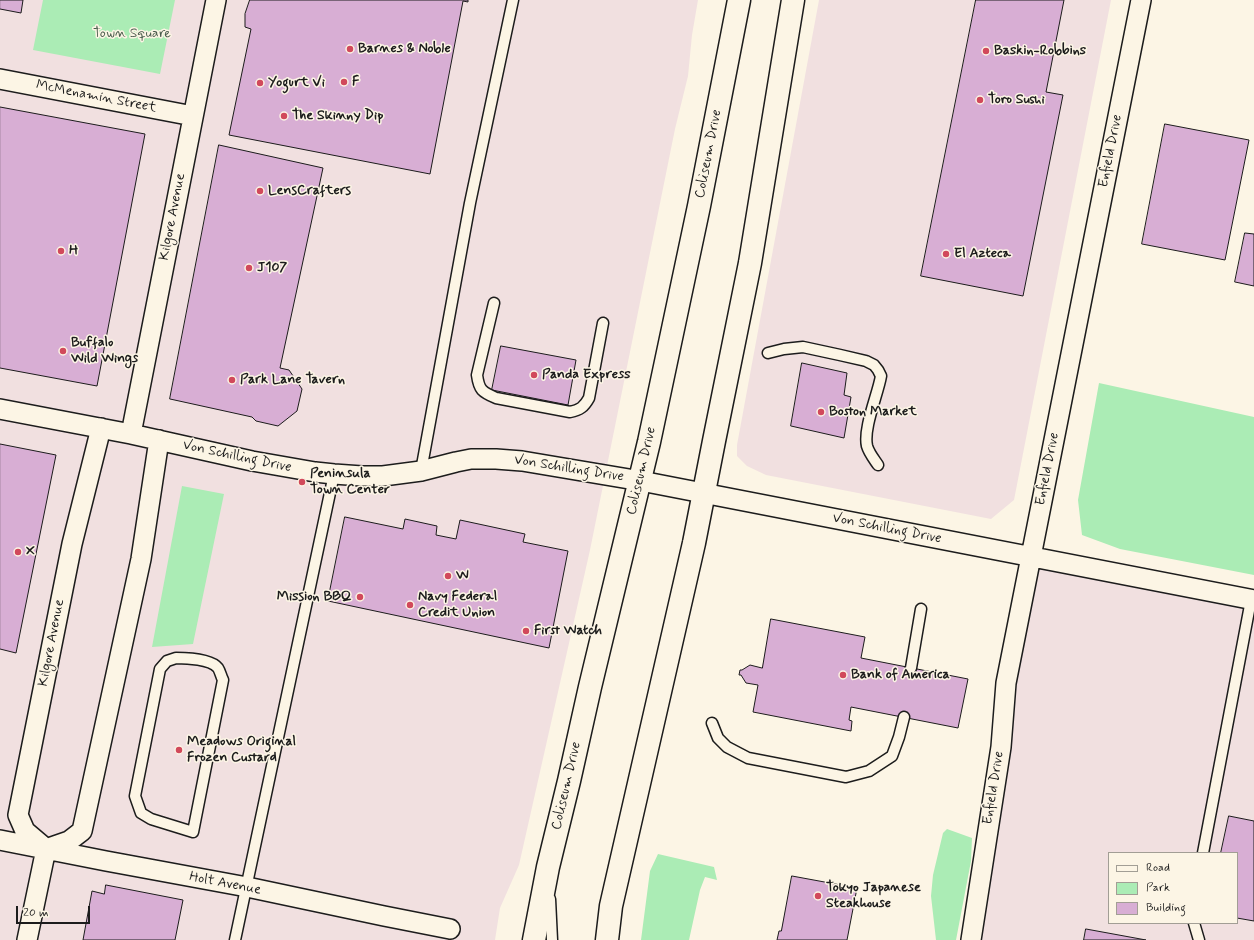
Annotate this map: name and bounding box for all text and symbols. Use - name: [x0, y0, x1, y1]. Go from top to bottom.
- park label: Town Square: [93, 26, 171, 42]
- place label: Barnes & Noble: [358, 41, 451, 57]
- place label: Baskin-Robbins: [994, 43, 1086, 59]
- marker: Barnes & Noble: [345, 44, 355, 54]
- marker: Baskin-Robbins: [981, 46, 991, 56]
- place label: F: [352, 74, 359, 90]
- place label: Yogurt Vi: [268, 75, 325, 91]
- street label: McMenamin Street: [34, 77, 158, 117]
- marker: F: [339, 77, 349, 87]
- marker: Yogurt Vi: [255, 78, 265, 88]
- place label: Toro Sushi: [988, 92, 1045, 108]
- marker: Toro Sushi: [975, 95, 985, 105]
- place label: The Skinny Dip: [292, 108, 383, 124]
- street label: Coliseum Drive: [692, 108, 726, 200]
- marker: The Skinny Dip: [279, 111, 289, 121]
- street label: Enfield Drive: [1096, 113, 1126, 189]
- street label: Kilgore Avenue: [156, 172, 190, 262]
- place label: LensCrafters: [268, 183, 351, 199]
- marker: LensCrafters: [255, 186, 265, 196]
- place label: H: [69, 243, 78, 259]
- marker: H: [56, 246, 66, 256]
- place label: El Azteca: [954, 246, 1011, 262]
- marker: El Azteca: [941, 249, 951, 259]
- place label: J107: [257, 260, 287, 276]
- marker: J107: [244, 263, 254, 273]
- place label: Buffalo Wild Wings: [71, 335, 138, 368]
- marker: Buffalo Wild Wings: [58, 346, 68, 356]
- place label: Panda Express: [542, 367, 630, 383]
- marker: Panda Express: [529, 370, 539, 380]
- place label: Park Lane Tavern: [240, 372, 345, 388]
- marker: Park Lane Tavern: [227, 375, 237, 385]
- place label: Boston Market: [829, 404, 917, 420]
- marker: Boston Market: [816, 407, 826, 417]
- street label: Coliseum Drive: [624, 425, 660, 517]
- street label: Enfield Drive: [1033, 431, 1063, 507]
- street label: Von Schilling Drive: [181, 437, 293, 477]
- street label: Von Schilling Drive: [513, 452, 625, 486]
- place label: Peninsula Town Center: [310, 466, 390, 498]
- marker: Peninsula Town Center: [297, 477, 307, 487]
- street label: Von Schilling Drive: [831, 510, 943, 548]
- place label: X: [26, 544, 35, 560]
- marker: X: [13, 547, 23, 557]
- place label: W: [456, 568, 469, 584]
- marker: W: [443, 571, 453, 581]
- place label: Mission BBQ: [277, 589, 352, 605]
- place label: Navy Federal Credit Union: [418, 589, 497, 622]
- marker: Mission BBQ: [355, 592, 365, 602]
- street label: Kilgore Avenue: [35, 598, 69, 688]
- marker: Navy Federal Credit Union: [405, 600, 415, 610]
- place label: First Watch: [534, 623, 602, 639]
- marker: First Watch: [521, 626, 531, 636]
- place label: Bank of America: [851, 667, 950, 683]
- marker: Bank of America: [838, 670, 848, 680]
- place label: Meadows Original Frozen Custard: [187, 734, 296, 766]
- street label: Coliseum Drive: [549, 740, 585, 832]
- marker: Meadows Original Frozen Custard: [174, 745, 184, 755]
- street label: Enfield Drive: [980, 750, 1008, 826]
- legend: [1108, 852, 1238, 924]
- text: Road: [1146, 860, 1170, 876]
- street label: Holt Avenue: [188, 869, 262, 899]
- place label: Tokyo Japanese Steakhouse: [826, 880, 921, 912]
- text: Park: [1146, 880, 1170, 896]
- marker: Tokyo Japanese Steakhouse: [813, 891, 823, 901]
- scale bar: [18, 898, 92, 924]
- text: Building: [1146, 900, 1186, 916]
- text: 20 m: [23, 905, 49, 921]

